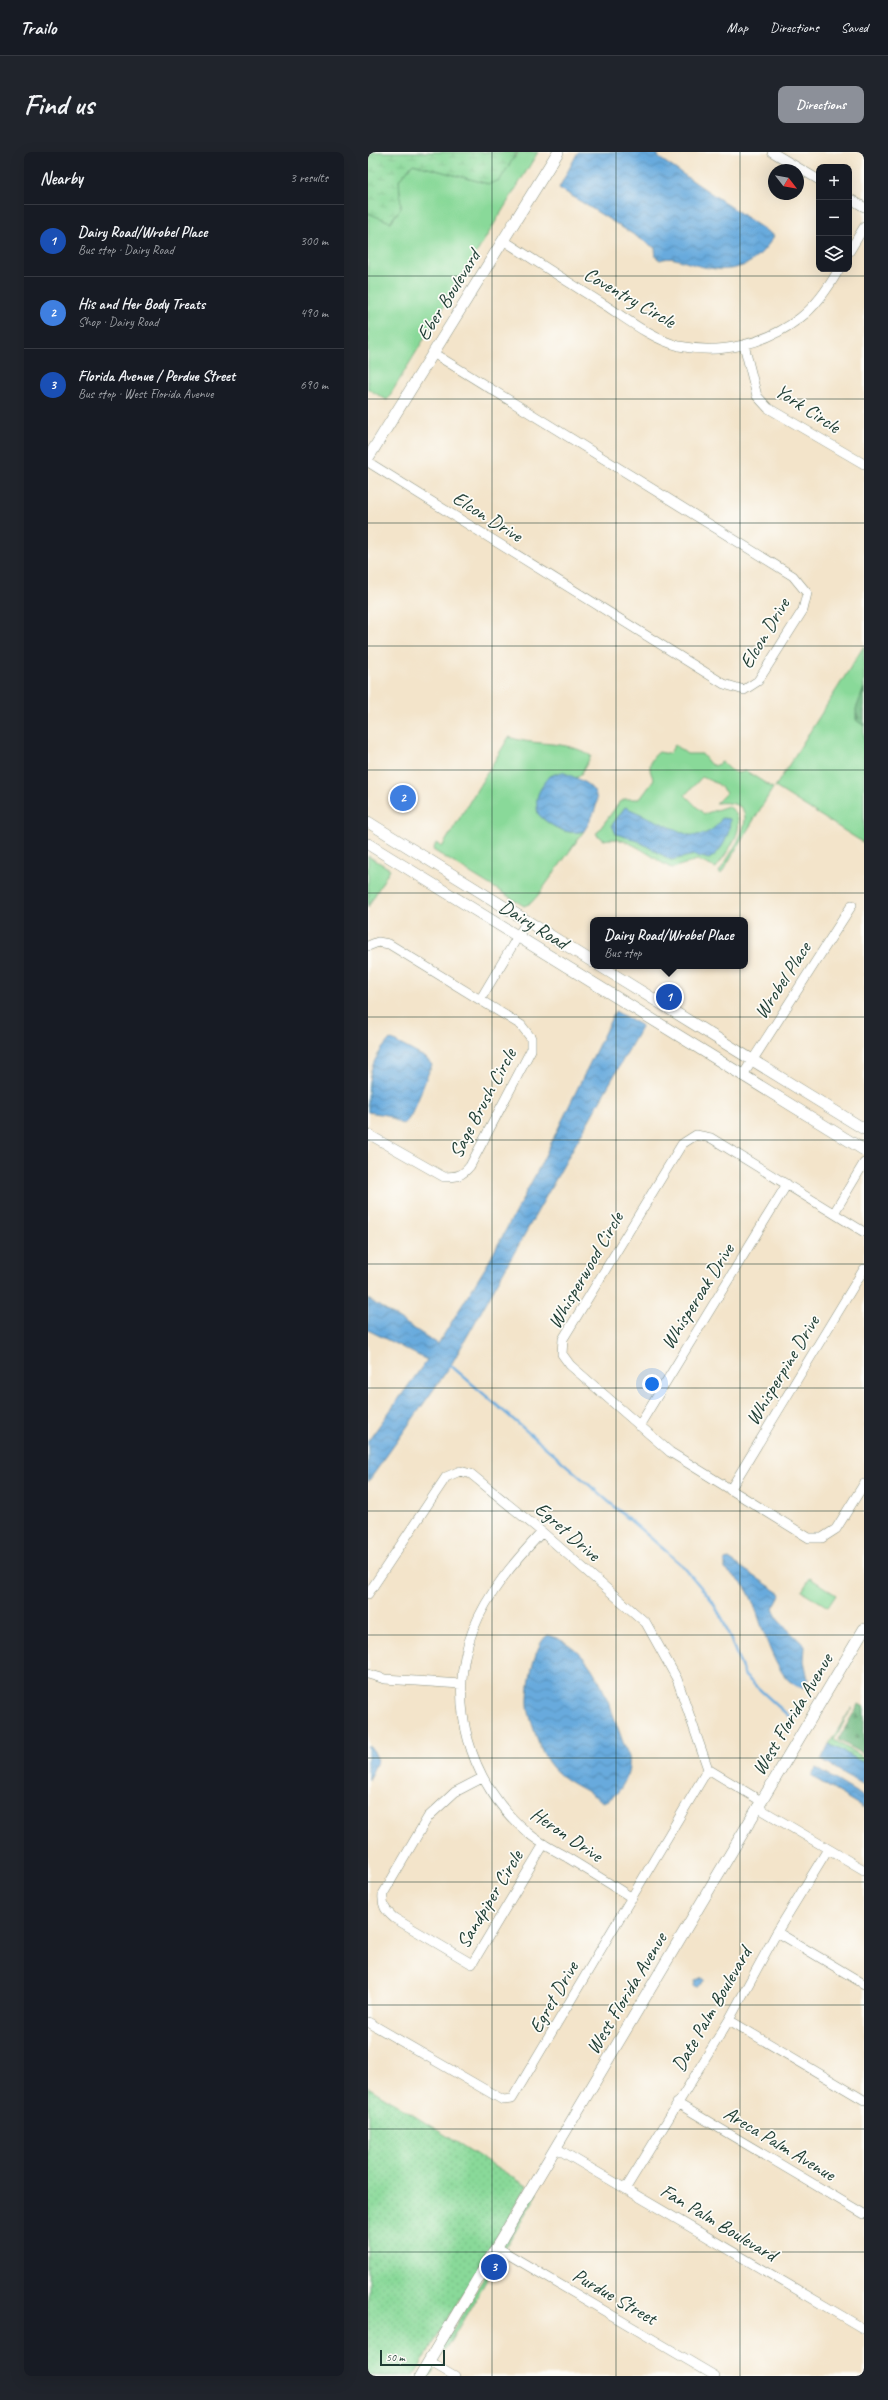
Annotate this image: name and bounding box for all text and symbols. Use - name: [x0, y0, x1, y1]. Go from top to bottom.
- text: Trailo: [20, 16, 56, 40]
- text: Map: [727, 19, 748, 36]
- text: Directions: [770, 19, 819, 36]
- text: Saved: [841, 19, 868, 36]
- button: Directions: [778, 86, 864, 123]
- text: Find us: [24, 87, 94, 122]
- north arrow: [768, 164, 804, 200]
- map controls: [816, 164, 852, 272]
- button: +: [816, 164, 852, 200]
- text: Nearby: [40, 168, 83, 189]
- text: 3 results: [290, 170, 328, 186]
- button: −: [816, 200, 852, 236]
- text: Dairy Road/Wrobel Place: [78, 223, 207, 242]
- text: 1: [50, 233, 56, 249]
- text: 300 m: [300, 233, 328, 249]
- button: layers: [816, 236, 852, 272]
- text: Bus stop · Dairy Road: [78, 242, 174, 258]
- street label: Eber Boulevard: [411, 243, 488, 345]
- street label: Coventry Circle: [580, 261, 681, 334]
- text: His and Her Body Treats: [78, 295, 205, 314]
- text: 2: [50, 305, 56, 321]
- text: 490 m: [300, 305, 328, 321]
- text: Shop · Dairy Road: [78, 314, 159, 330]
- text: Florida Avenue / Perdue Street: [78, 367, 235, 386]
- text: 3: [50, 377, 56, 393]
- text: 690 m: [300, 377, 328, 393]
- street label: York Circle: [770, 378, 846, 440]
- text: Bus stop · West Florida Avenue: [78, 386, 214, 402]
- street label: Elcon Drive: [448, 485, 529, 548]
- street label: Elcon Drive: [734, 592, 796, 673]
- pin: 2: [390, 783, 416, 813]
- street label: Dairy Road: [495, 894, 575, 957]
- popup: [590, 917, 748, 969]
- text: Dairy Road/Wrobel Place: [604, 926, 734, 945]
- street label: Wrobel Place: [748, 936, 817, 1023]
- text: Bus stop: [604, 945, 642, 961]
- pin: 1: [656, 982, 682, 1012]
- street label: Sage Brush Circle: [443, 1043, 522, 1162]
- street label: Whisperwood Circle: [542, 1206, 630, 1333]
- street label: Whisperoak Drive: [655, 1238, 741, 1354]
- street label: Whisperpine Drive: [740, 1310, 826, 1430]
- your location: [642, 1374, 662, 1394]
- street label: Egret Drive: [530, 1496, 607, 1568]
- street label: West Florida Avenue: [746, 1648, 839, 1780]
- street label: Heron Drive: [526, 1801, 609, 1868]
- street label: Sandpiper Circle: [450, 1844, 529, 1953]
- street label: West Florida Avenue: [580, 1927, 673, 2059]
- street label: Date Palm Boulevard: [666, 1940, 759, 2076]
- street label: Egret Drive: [523, 1956, 585, 2038]
- street label: Areca Palm Avenue: [719, 2100, 841, 2187]
- street label: Fan Palm Boulevard: [656, 2178, 784, 2269]
- pin: 3: [481, 2252, 507, 2282]
- street label: Purdue Street: [568, 2262, 663, 2332]
- scale bar: [380, 2348, 445, 2367]
- text: 50 m: [386, 2350, 405, 2364]

